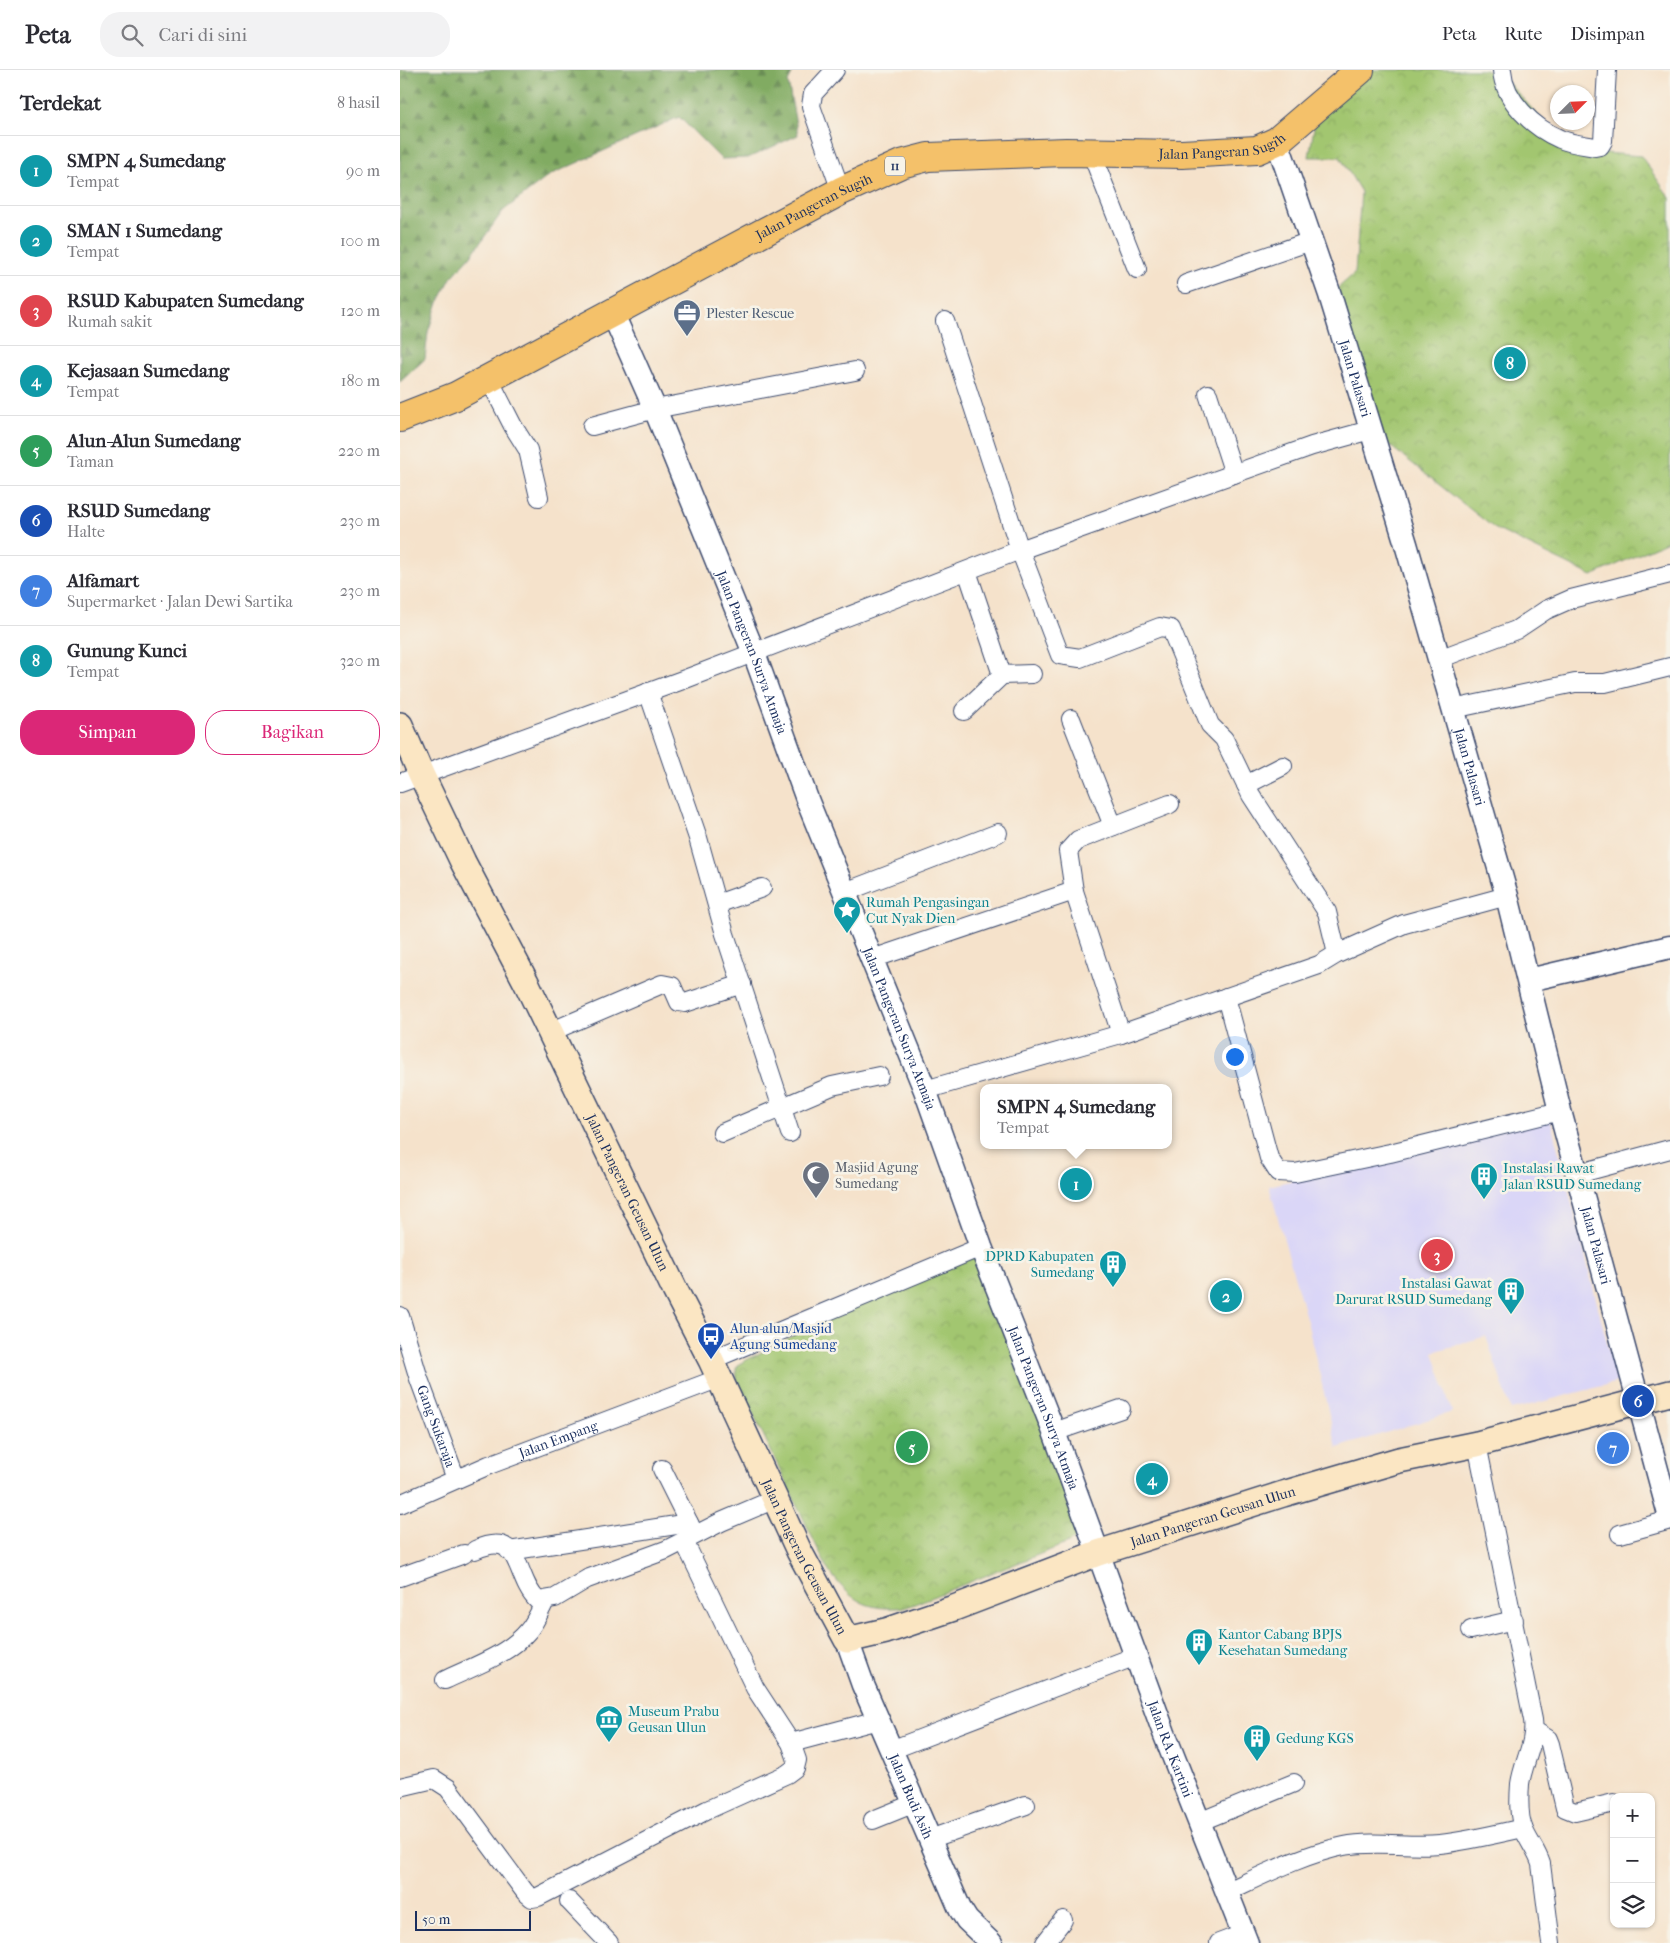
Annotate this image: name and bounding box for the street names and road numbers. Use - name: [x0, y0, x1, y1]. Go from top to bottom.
- street label: Jalan Pangeran Sugih: [1157, 130, 1289, 163]
- road number: 11: [885, 156, 905, 175]
- street label: Jalan Pangeran Sugih: [752, 170, 875, 244]
- street label: Jalan Palasari: [1335, 337, 1375, 419]
- street label: Jalan Pangeran Surya Atmaja: [712, 567, 791, 737]
- street label: Jalan Palasari: [1450, 725, 1489, 808]
- street label: Jalan Pangeran Surya Atmaja: [858, 944, 940, 1113]
- street label: Jalan Pangeran Geusan Ulun: [582, 1110, 672, 1274]
- street label: Jalan Palasari: [1577, 1204, 1614, 1286]
- street label: Jalan Pangeran Surya Atmaja: [1004, 1323, 1083, 1493]
- street label: Gang Sukaraja: [413, 1383, 459, 1470]
- street label: Jalan Empang: [516, 1417, 601, 1462]
- street label: Jalan Pangeran Geusan Ulun: [758, 1475, 850, 1638]
- street label: Jalan Pangeran Geusan Ulun: [1127, 1483, 1297, 1551]
- street label: Jalan RA. Kartini: [1144, 1697, 1197, 1800]
- street label: Jalan Budi Asih: [884, 1750, 937, 1842]

